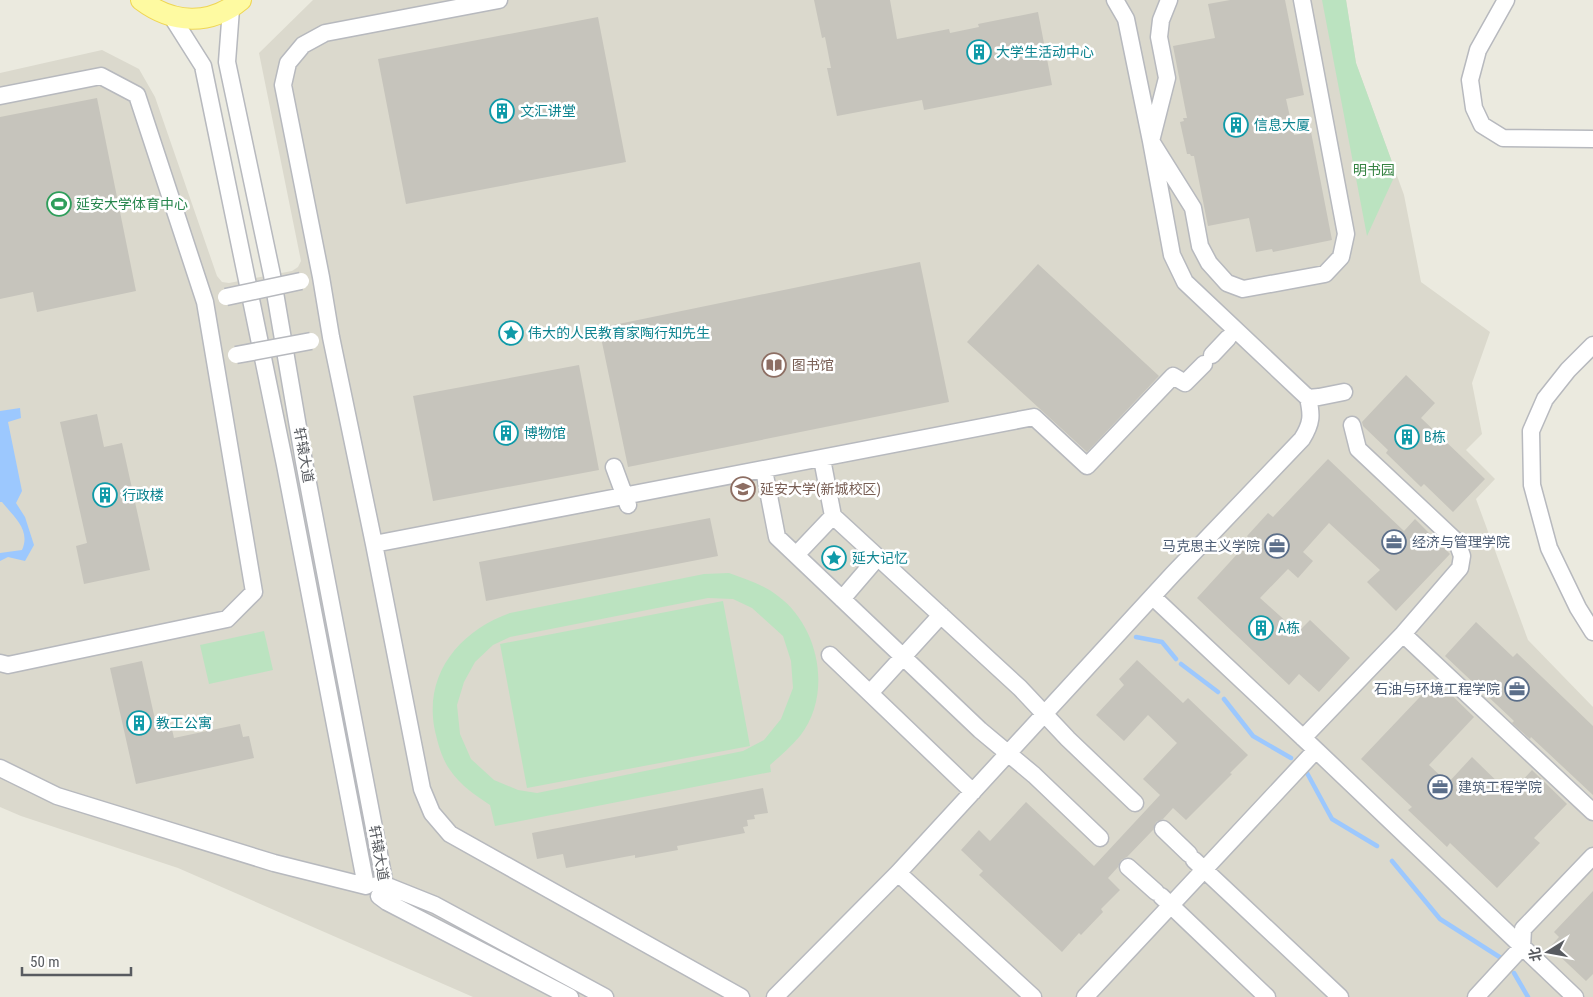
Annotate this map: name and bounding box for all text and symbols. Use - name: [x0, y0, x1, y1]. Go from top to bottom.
- building icon: 大学生活动中心: [966, 39, 992, 65]
- place label: 大学生活动中心: [996, 44, 1094, 60]
- building icon: 文汇讲堂: [489, 98, 515, 124]
- place label: 文汇讲堂: [520, 103, 576, 119]
- building icon: 信息大厦: [1223, 112, 1249, 138]
- place label: 信息大厦: [1254, 117, 1310, 133]
- park label: 明书园: [1353, 162, 1395, 178]
- sports icon: 延安大学体育中心: [46, 191, 72, 217]
- place label: 延安大学体育中心: [76, 196, 188, 212]
- place icon: 伟大的人民教育家陶行知先生: [498, 320, 524, 346]
- place label: 伟大的人民教育家陶行知先生: [528, 325, 710, 341]
- library icon: 图书馆: [761, 352, 787, 378]
- place label: 图书馆: [792, 357, 834, 373]
- building icon: 博物馆: [493, 420, 519, 446]
- building icon: B栋: [1394, 424, 1420, 450]
- place label: 博物馆: [524, 425, 566, 441]
- street label: 轩辕大道: [291, 426, 317, 484]
- place label: B栋: [1424, 429, 1446, 445]
- school or university icon: 延安大学(新城校区): [730, 476, 756, 502]
- place label: 延安大学(新城校区): [760, 481, 881, 498]
- building icon: 行政楼: [92, 482, 118, 508]
- place label: 行政楼: [122, 487, 164, 503]
- office icon: 经济与管理学院: [1381, 529, 1407, 555]
- office icon: 马克思主义学院: [1264, 533, 1290, 559]
- place label: 经济与管理学院: [1412, 534, 1510, 550]
- place label: 马克思主义学院: [1162, 538, 1260, 554]
- place icon: 延大记忆: [821, 545, 847, 571]
- place label: 延大记忆: [852, 550, 908, 566]
- building icon: A栋: [1248, 615, 1274, 641]
- place label: A栋: [1278, 620, 1300, 636]
- office icon: 石油与环境工程学院: [1504, 676, 1530, 702]
- place label: 石油与环境工程学院: [1374, 681, 1500, 697]
- building icon: 教工公寓: [126, 710, 152, 736]
- place label: 教工公寓: [156, 715, 212, 731]
- office icon: 建筑工程学院: [1427, 774, 1453, 800]
- place label: 建筑工程学院: [1458, 779, 1542, 795]
- street label: 轩辕大道: [366, 824, 392, 882]
- north arrow: [1523, 927, 1573, 977]
- scale bar: [22, 944, 131, 976]
- text: 北: [1526, 946, 1544, 963]
- text: 50 m: [30, 953, 60, 971]

